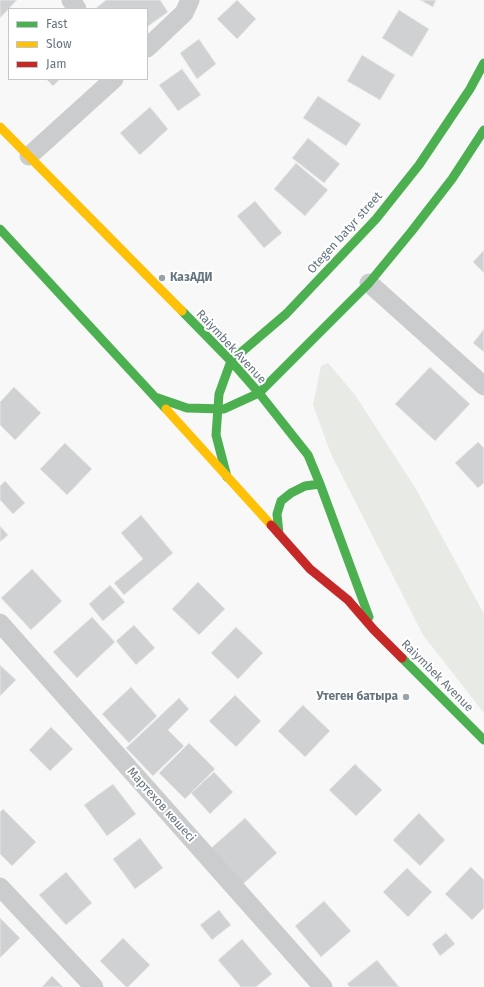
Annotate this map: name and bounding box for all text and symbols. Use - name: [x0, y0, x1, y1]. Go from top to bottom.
- legend: [8, 8, 148, 80]
- text: Fast: [46, 17, 68, 31]
- text: Slow: [46, 37, 72, 51]
- text: Jam: [46, 57, 66, 71]
- street label: Otegen batyr street: [305, 189, 385, 277]
- place label: КазАДИ: [170, 271, 213, 285]
- marker: КазАДИ: [157, 273, 167, 283]
- street label: Raiymbek Avenue: [193, 307, 269, 387]
- street label: Raiymbek Avenue: [398, 637, 476, 715]
- place label: Утеген батыра: [317, 690, 398, 704]
- marker: Утеген батыра: [401, 692, 411, 702]
- street label: Мартехов көшесі: [124, 765, 198, 845]

